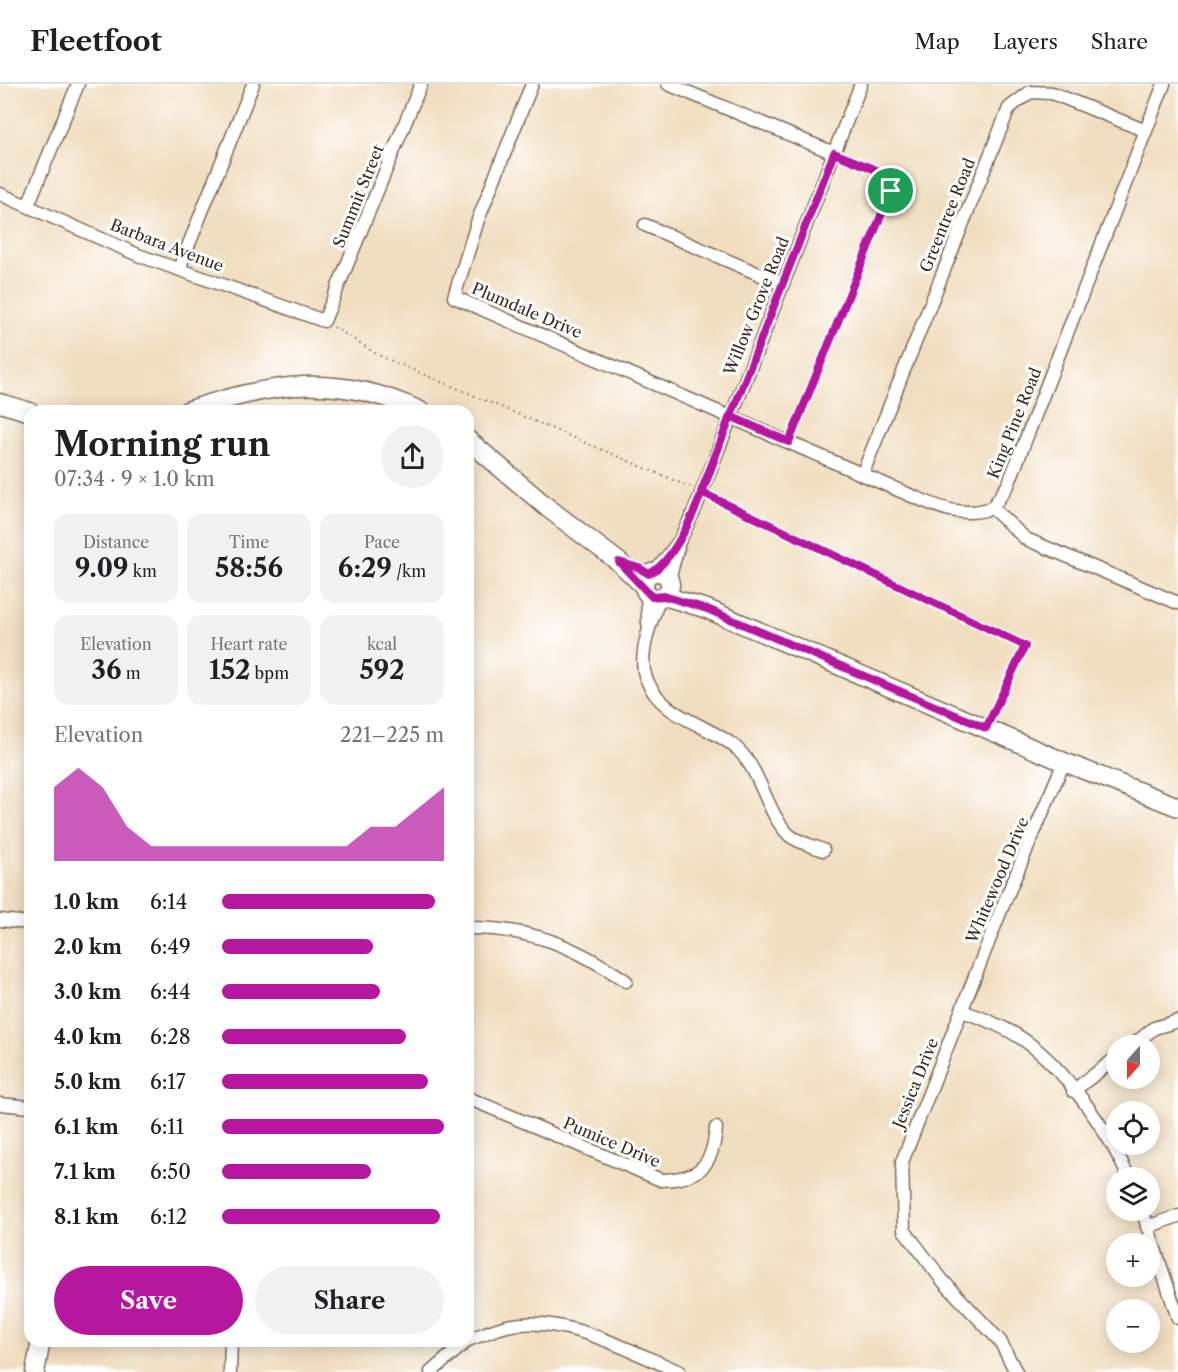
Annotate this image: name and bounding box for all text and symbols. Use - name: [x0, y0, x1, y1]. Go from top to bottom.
- text: Fleetfoot: [30, 24, 162, 58]
- text: Map: [915, 29, 960, 54]
- text: Layers: [993, 29, 1058, 54]
- text: Share: [1091, 29, 1148, 54]
- street label: Summit Street: [328, 141, 388, 250]
- street label: Greentree Road: [915, 155, 979, 275]
- pin: [865, 165, 916, 216]
- icon: arrive: [874, 174, 907, 207]
- street label: Barbara Avenue: [107, 214, 227, 276]
- street label: Willow Grove Road: [719, 233, 793, 379]
- street label: Plumdale Drive: [469, 278, 585, 342]
- street label: King Pine Road: [983, 364, 1046, 482]
- text: Morning run: [54, 424, 270, 465]
- button: share: [381, 425, 444, 488]
- text: 07:34 · 9 × 1.0 km: [54, 467, 215, 491]
- text: Distance: [83, 532, 149, 552]
- text: Time: [229, 532, 269, 552]
- text: Pace: [364, 532, 400, 552]
- text: 9.09: [75, 552, 129, 584]
- text: 58:56: [215, 552, 283, 584]
- text: 6:29: [338, 552, 392, 584]
- text: km: [129, 561, 157, 581]
- text: /km: [392, 561, 426, 581]
- text: Elevation: [80, 634, 152, 654]
- text: Heart rate: [210, 634, 288, 654]
- text: kcal: [367, 634, 397, 654]
- text: 36: [91, 654, 122, 686]
- text: 152: [209, 654, 250, 686]
- text: 592: [359, 654, 405, 686]
- text: m: [122, 663, 141, 683]
- text: bpm: [250, 663, 289, 683]
- text: Elevation: [54, 723, 143, 747]
- text: 221–225 m: [340, 723, 444, 747]
- street label: Whitewood Drive: [961, 814, 1033, 947]
- text: 1.0 km: [54, 890, 119, 914]
- text: 6:14: [150, 890, 187, 914]
- text: 2.0 km: [54, 935, 122, 959]
- text: 6:49: [150, 935, 191, 959]
- text: 3.0 km: [54, 980, 121, 1004]
- text: 6:44: [150, 980, 190, 1004]
- text: 4.0 km: [54, 1025, 122, 1049]
- text: 6:28: [150, 1025, 191, 1049]
- street label: Jessica Drive: [887, 1035, 942, 1134]
- north arrow: [1106, 1035, 1160, 1089]
- map controls: [1106, 1035, 1160, 1353]
- text: 5.0 km: [54, 1070, 121, 1094]
- text: 6:17: [150, 1070, 186, 1094]
- button: locate: [1106, 1101, 1160, 1155]
- street label: Pumice Drive: [560, 1113, 664, 1171]
- text: 6.1 km: [54, 1115, 119, 1139]
- text: 6:11: [150, 1115, 184, 1139]
- text: 7.1 km: [54, 1160, 116, 1184]
- text: 6:50: [150, 1160, 191, 1184]
- button: layers: [1106, 1167, 1160, 1221]
- text: 8.1 km: [54, 1205, 119, 1229]
- text: 6:12: [150, 1205, 187, 1229]
- button: +: [1106, 1233, 1160, 1287]
- button: Save: [54, 1266, 243, 1335]
- button: Share: [255, 1266, 444, 1335]
- button: −: [1106, 1299, 1160, 1353]

